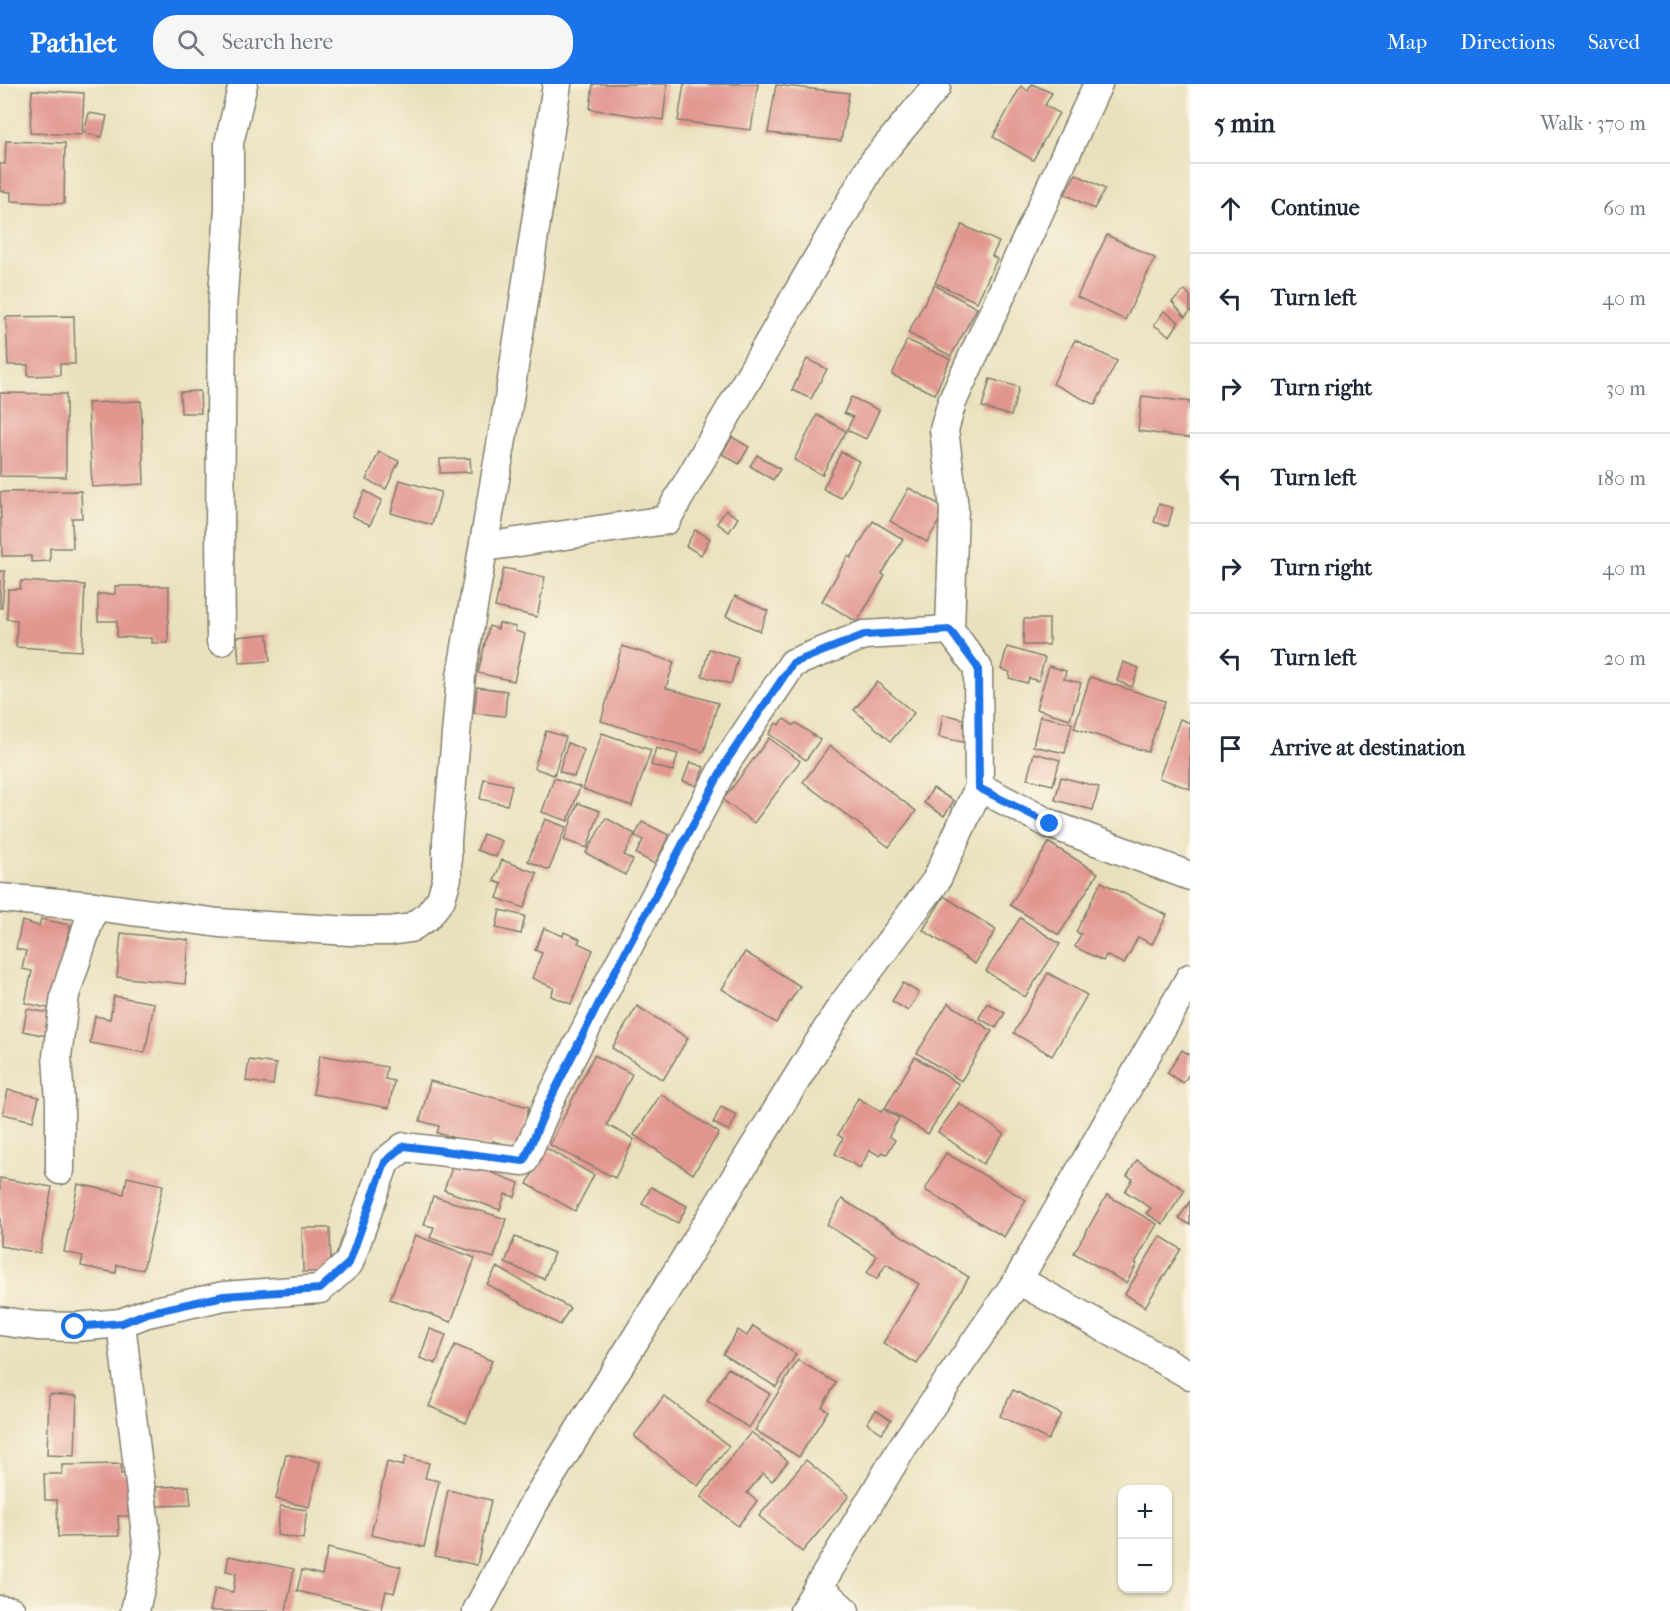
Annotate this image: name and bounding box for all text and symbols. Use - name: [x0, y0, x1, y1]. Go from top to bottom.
- search box: [153, 15, 573, 69]
- text: Pathlet: [30, 26, 117, 59]
- icon: search: [174, 26, 207, 59]
- text: Search here: [222, 29, 333, 55]
- text: Map: [1387, 30, 1427, 54]
- text: Directions: [1460, 30, 1555, 54]
- text: Saved: [1588, 30, 1640, 54]
- text: 5 min: [1214, 108, 1275, 139]
- text: Walk · 370 m: [1540, 112, 1646, 135]
- icon: ahead: [1214, 192, 1247, 225]
- text: Continue: [1271, 195, 1360, 221]
- text: 60 m: [1603, 197, 1646, 220]
- icon: left: [1214, 282, 1247, 315]
- text: Turn left: [1271, 285, 1357, 311]
- text: 40 m: [1602, 287, 1646, 310]
- icon: right: [1214, 372, 1247, 405]
- text: Turn right: [1271, 375, 1372, 401]
- text: 30 m: [1606, 377, 1646, 400]
- icon: left: [1214, 462, 1247, 495]
- text: Turn left: [1271, 465, 1357, 491]
- text: 180 m: [1597, 467, 1646, 490]
- icon: right: [1214, 552, 1247, 585]
- text: Turn right: [1271, 555, 1372, 581]
- text: 40 m: [1602, 557, 1646, 580]
- icon: left: [1214, 642, 1247, 675]
- text: Turn left: [1271, 645, 1357, 671]
- text: 20 m: [1604, 647, 1646, 670]
- icon: arrive: [1214, 732, 1247, 765]
- text: Arrive at destination: [1271, 735, 1465, 761]
- route end: [1036, 810, 1062, 836]
- route start: [61, 1313, 87, 1339]
- map controls: [1118, 1485, 1172, 1593]
- button: +: [1118, 1485, 1172, 1539]
- button: −: [1118, 1539, 1172, 1593]

